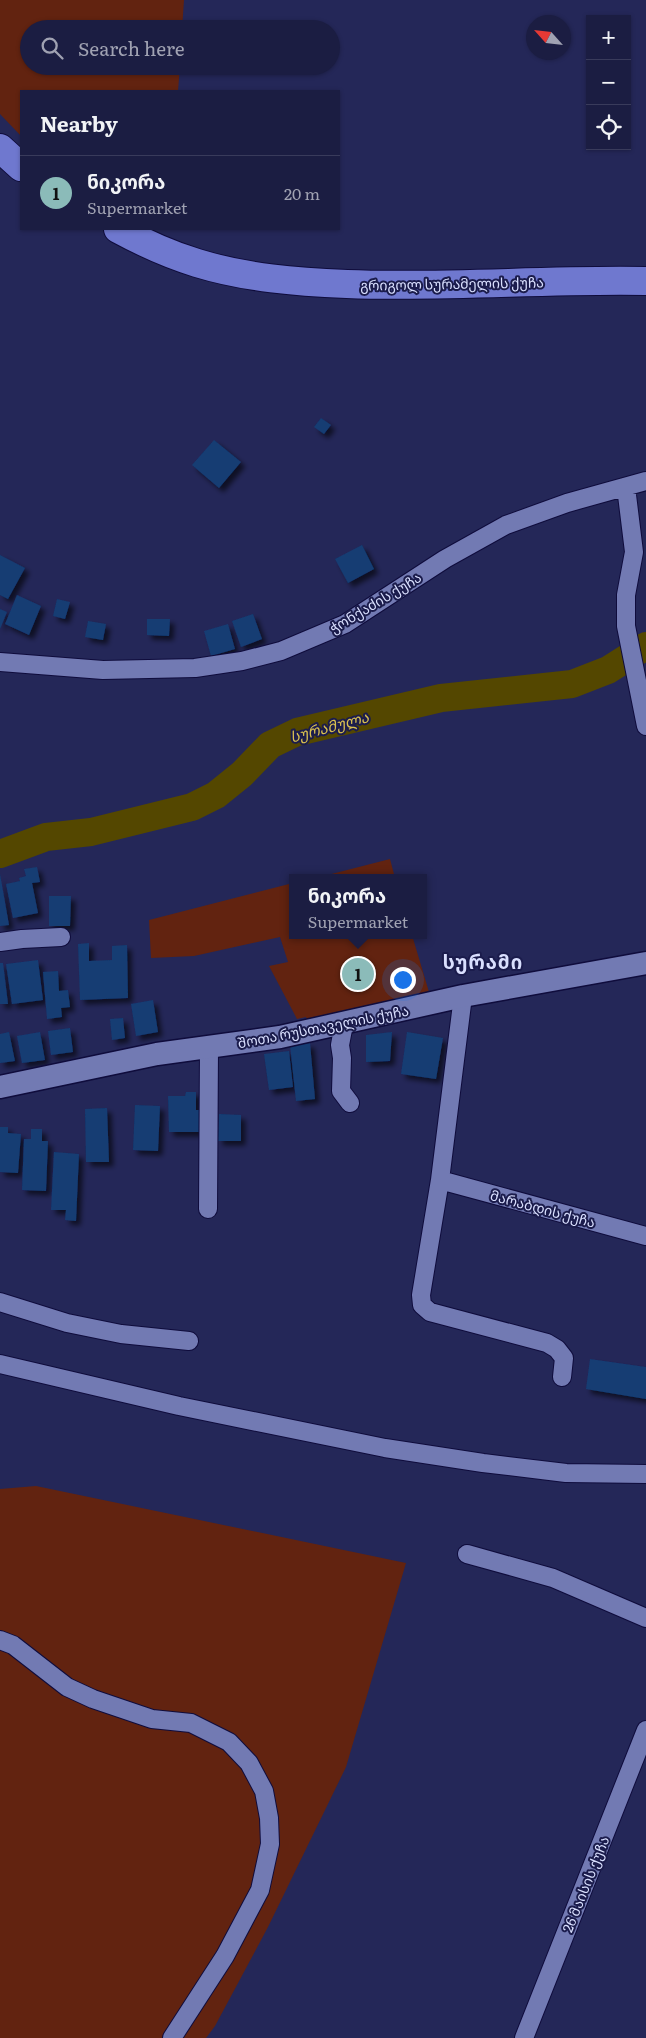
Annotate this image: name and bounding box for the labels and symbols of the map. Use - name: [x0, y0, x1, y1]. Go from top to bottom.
- north arrow: [526, 15, 571, 60]
- street label: გრიგოლ სურამელის ქუჩა: [360, 271, 544, 295]
- street label: ჭონქაძის ქუჩა: [325, 567, 425, 637]
- water label: სურამულა: [287, 704, 372, 748]
- district label: სურამი: [443, 947, 523, 975]
- pin: 1: [342, 955, 374, 993]
- your location: [390, 967, 416, 993]
- street label: შოთა რუსთაველის ქუჩა: [236, 1000, 410, 1052]
- street label: მარაბდის ქუჩა: [488, 1184, 598, 1232]
- street label: 26 მაისის ქუჩა: [557, 1833, 613, 1935]

